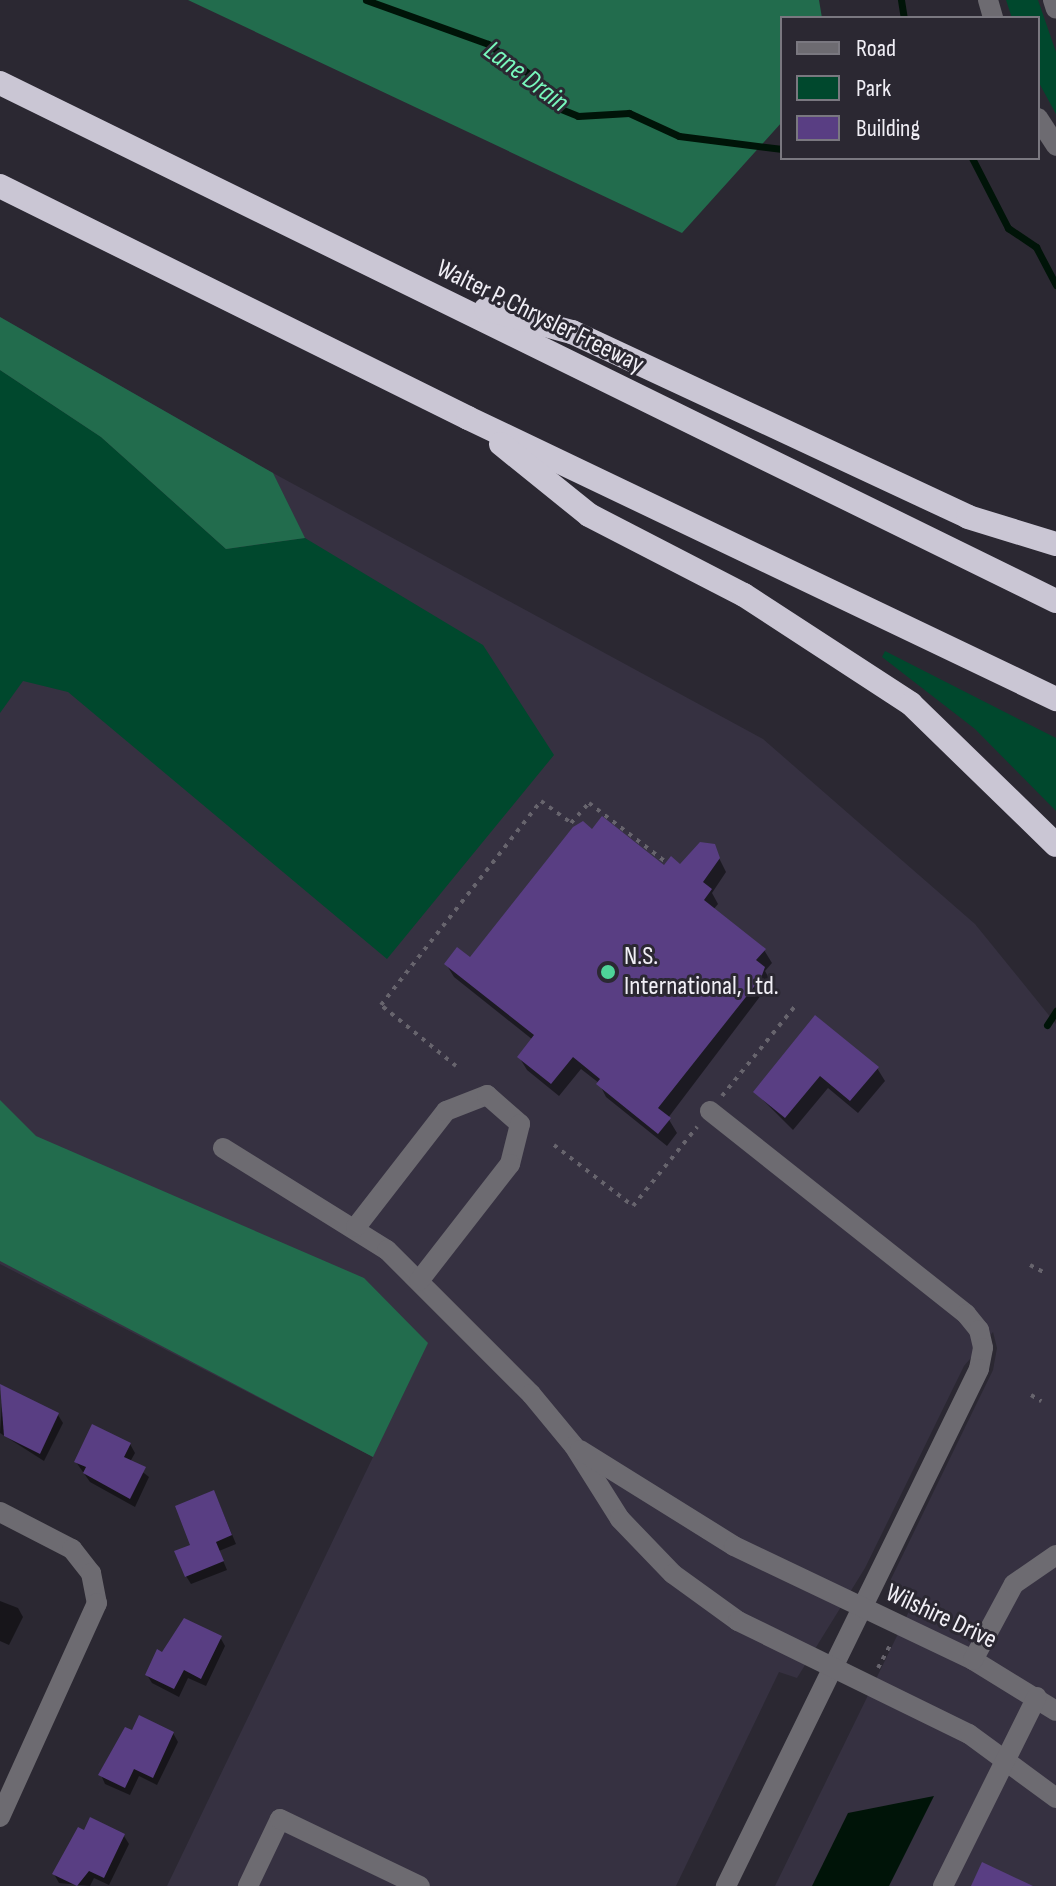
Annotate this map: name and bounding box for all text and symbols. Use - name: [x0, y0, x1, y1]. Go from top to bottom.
- legend: [780, 16, 1040, 160]
- water label: Lane Drain: [477, 34, 575, 120]
- text: Road: [856, 34, 896, 63]
- text: Park: [856, 74, 891, 103]
- text: Building: [856, 114, 920, 143]
- street label: Walter P. Chrysler Freeway: [431, 253, 649, 381]
- place label: N.S. International, Ltd.: [624, 941, 779, 1002]
- marker: N.S. International, Ltd.: [599, 963, 617, 981]
- street label: Wilshire Drive: [881, 1578, 1001, 1656]

